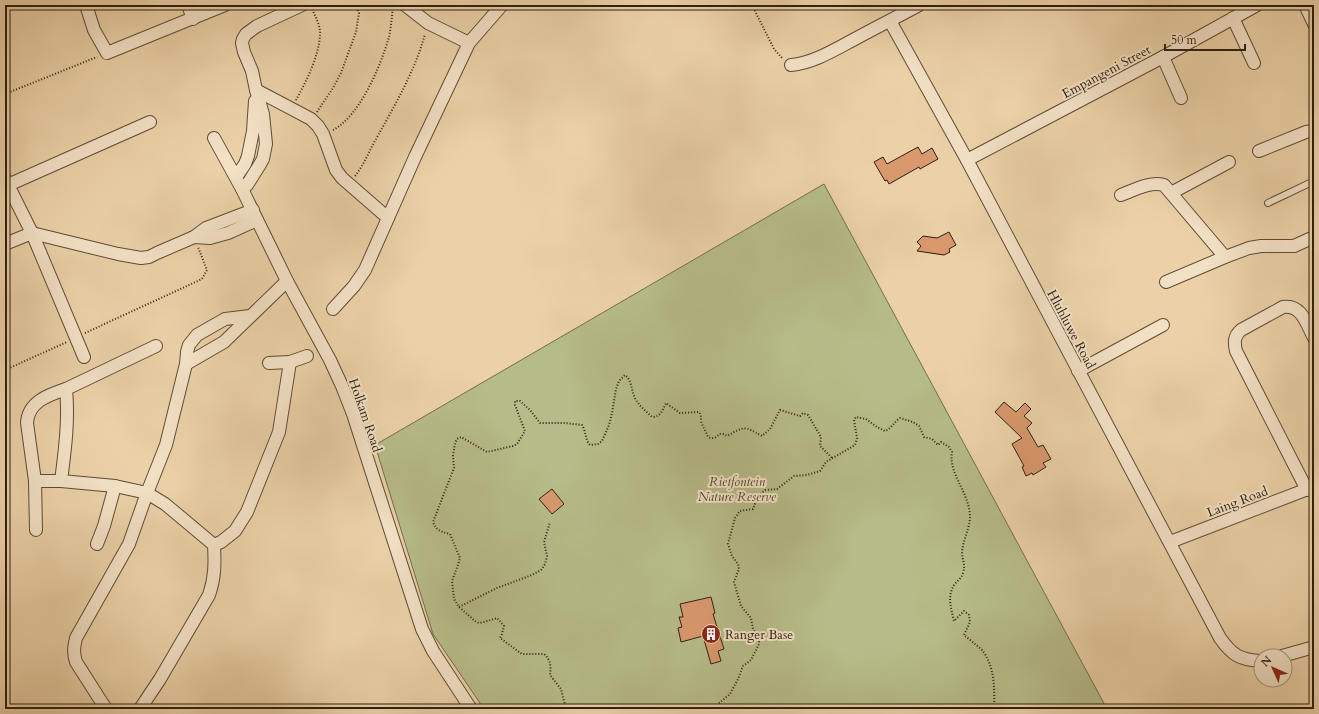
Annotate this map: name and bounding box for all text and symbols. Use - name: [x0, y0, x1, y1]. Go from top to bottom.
- scale bar: [1165, 26, 1245, 52]
- text: 50 m: [1171, 32, 1198, 48]
- street label: Empangeni Street: [1059, 41, 1154, 103]
- street label: Hluhluwe Road: [1043, 287, 1100, 372]
- street label: Holkam Road: [344, 376, 386, 455]
- park label: Rietfontein Nature Reserve: [698, 473, 777, 506]
- street label: Laing Road: [1204, 482, 1270, 522]
- building icon: Ranger Base: [700, 623, 722, 645]
- place label: Ranger Base: [725, 626, 793, 644]
- north arrow: [1253, 648, 1293, 688]
- text: N: [1258, 652, 1275, 670]

